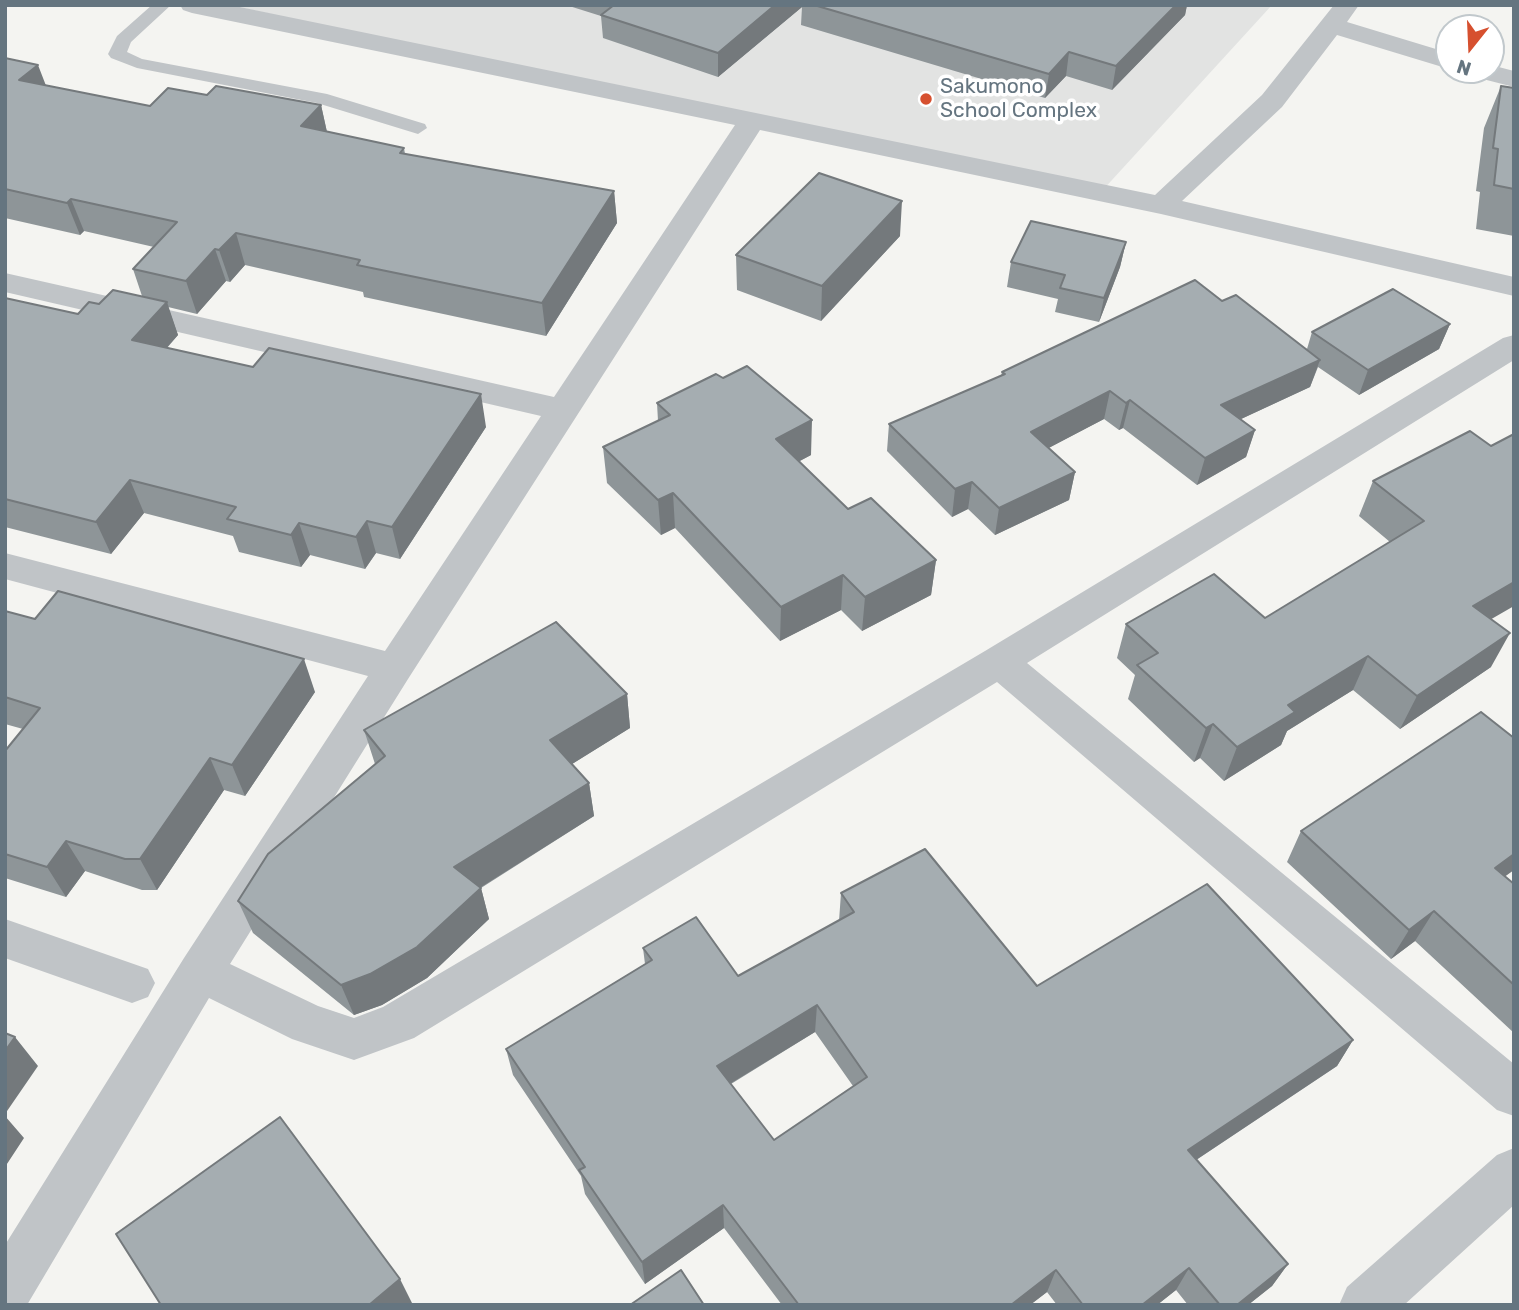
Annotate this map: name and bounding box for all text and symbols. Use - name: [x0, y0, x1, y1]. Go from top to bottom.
- north arrow: [1435, 14, 1505, 84]
- text: N: [1454, 54, 1474, 81]
- place label: Sakumono School Complex: [940, 74, 1097, 124]
- marker: Sakumono School Complex: [918, 91, 934, 107]

